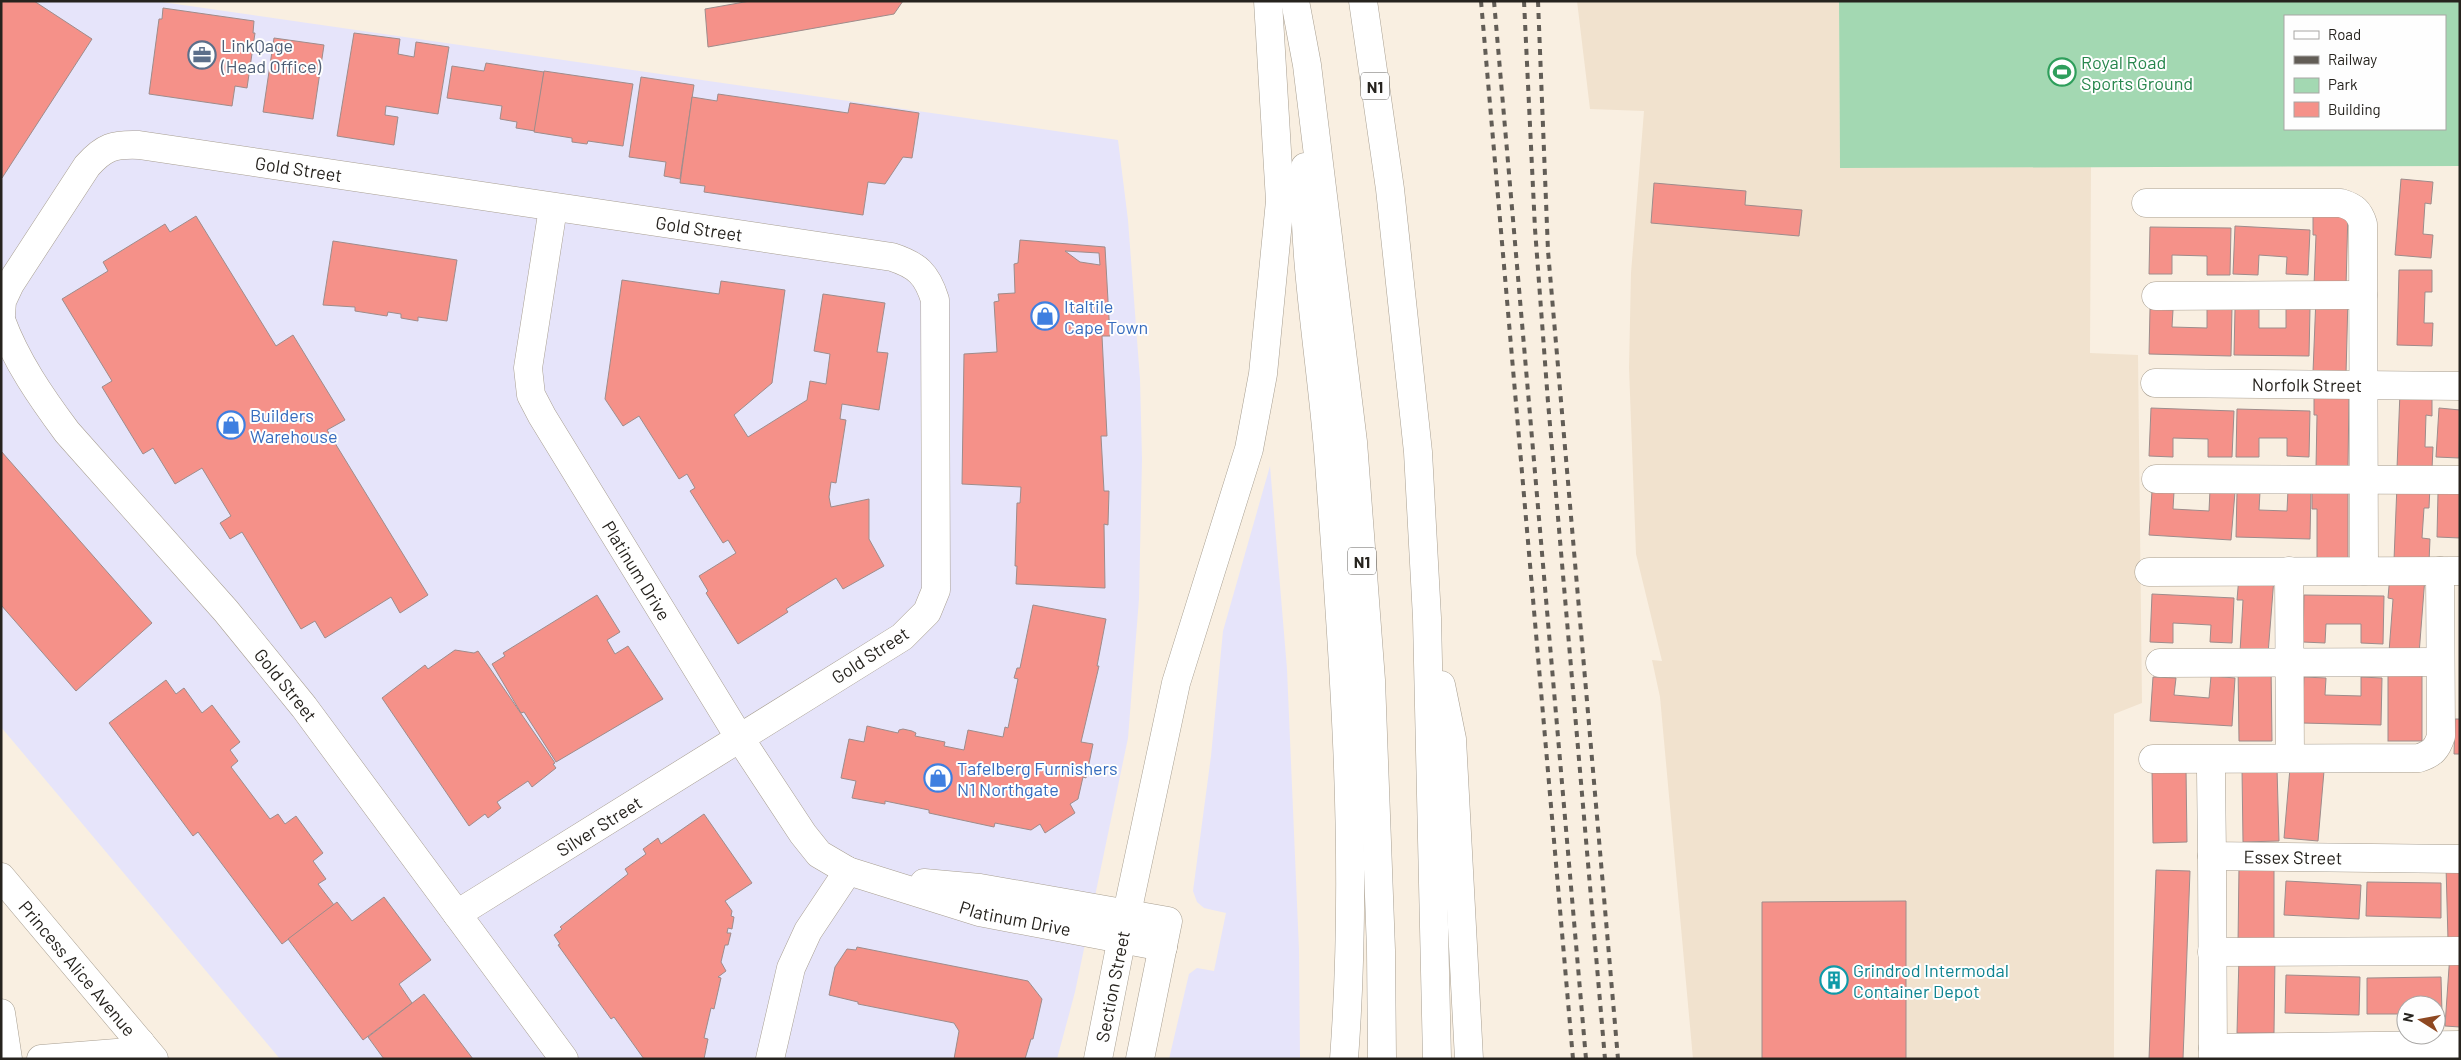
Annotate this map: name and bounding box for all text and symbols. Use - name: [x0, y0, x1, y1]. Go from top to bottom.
- legend: [2284, 15, 2446, 130]
- text: Road: [2328, 25, 2361, 43]
- place label: LinkQage (Head Office): [220, 34, 322, 77]
- office icon: LinkQage (Head Office): [187, 40, 217, 70]
- text: Railway: [2328, 50, 2377, 68]
- place label: Royal Road Sports Ground: [2081, 51, 2193, 94]
- sports icon: Royal Road Sports Ground: [2047, 57, 2077, 87]
- road number: N1: [1361, 72, 1389, 100]
- text: Park: [2328, 75, 2358, 93]
- text: Building: [2328, 100, 2381, 118]
- street label: Gold Street: [254, 151, 344, 186]
- street label: Gold Street: [654, 211, 744, 246]
- place label: Italtile Cape Town: [1064, 295, 1148, 338]
- shop icon: Italtile Cape Town: [1030, 301, 1060, 331]
- street label: Norfolk Street: [2252, 373, 2362, 396]
- place label: Builders Warehouse: [250, 404, 337, 447]
- shop icon: Builders Warehouse: [216, 410, 246, 440]
- street label: Platinum Drive: [598, 516, 676, 624]
- road number: N1: [1348, 548, 1376, 574]
- street label: Gold Street: [827, 622, 913, 688]
- street label: Gold Street: [250, 644, 322, 726]
- place label: Tafelberg Furnishers N1 Northgate: [957, 757, 1118, 800]
- shop icon: Tafelberg Furnishers N1 Northgate: [923, 763, 953, 793]
- street label: Silver Street: [552, 791, 646, 861]
- street label: Essex Street: [2244, 845, 2342, 869]
- street label: Princess Alice Avenue: [14, 896, 141, 1040]
- street label: Platinum Drive: [957, 896, 1073, 940]
- street label: Section Street: [1091, 929, 1134, 1044]
- place label: Grindrod Intermodal Container Depot: [1853, 959, 2009, 1002]
- building icon: Grindrod Intermodal Container Depot: [1819, 965, 1849, 995]
- north arrow: [2396, 995, 2446, 1045]
- text: N: [2399, 1011, 2417, 1024]

